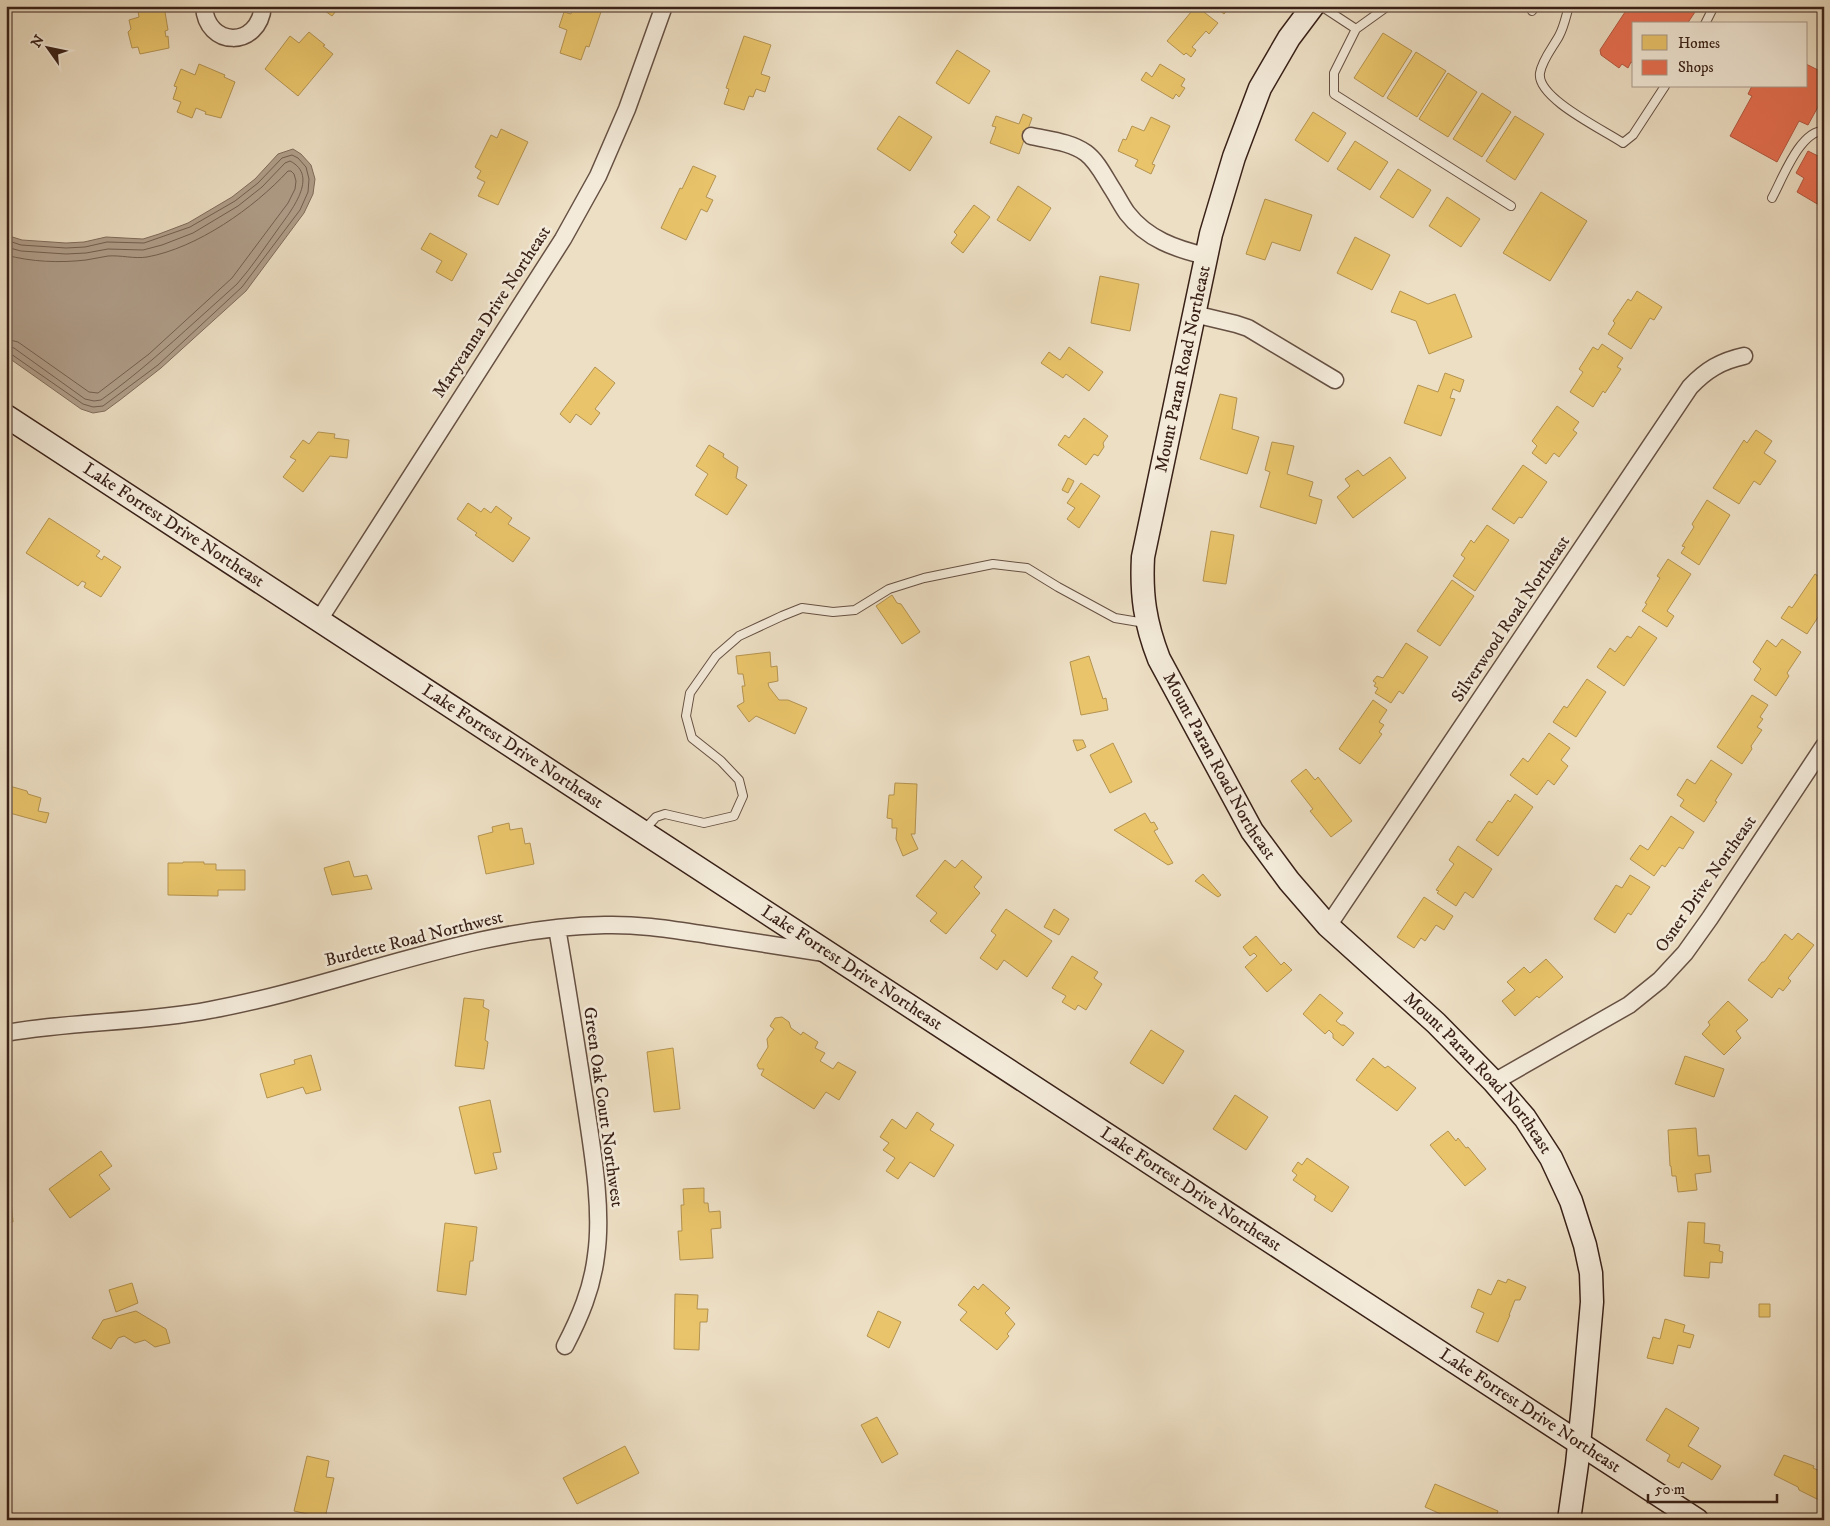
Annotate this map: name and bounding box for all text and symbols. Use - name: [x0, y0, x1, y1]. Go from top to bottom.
- north arrow: [22, 22, 72, 72]
- legend: [1632, 22, 1808, 88]
- text: N: [27, 31, 49, 51]
- text: Homes: [1678, 34, 1720, 53]
- text: Shops: [1678, 58, 1714, 77]
- street label: Maryeanna Drive Northeast: [428, 222, 556, 402]
- street label: Mount Paran Road Northeast: [1150, 263, 1216, 475]
- street label: Lake Forrest Drive Northeast: [79, 458, 269, 593]
- street label: Silverwood Road Northeast: [1447, 531, 1575, 707]
- street label: Mount Paran Road Northeast: [1158, 669, 1281, 864]
- street label: Lake Forrest Drive Northeast: [418, 680, 608, 814]
- street label: Osner Drive Northeast: [1651, 811, 1762, 957]
- street label: Lake Forrest Drive Northeast: [757, 901, 947, 1035]
- street label: Burdette Road Northwest: [323, 906, 506, 972]
- street label: Mount Paran Road Northeast: [1399, 988, 1557, 1158]
- street label: Green Oak Court Northwest: [578, 1005, 628, 1209]
- street label: Lake Forrest Drive Northeast: [1096, 1122, 1286, 1257]
- street label: Lake Forrest Drive Northeast: [1435, 1344, 1625, 1478]
- scale bar: [1648, 1471, 1776, 1503]
- text: 50 m: [1655, 1480, 1685, 1499]

